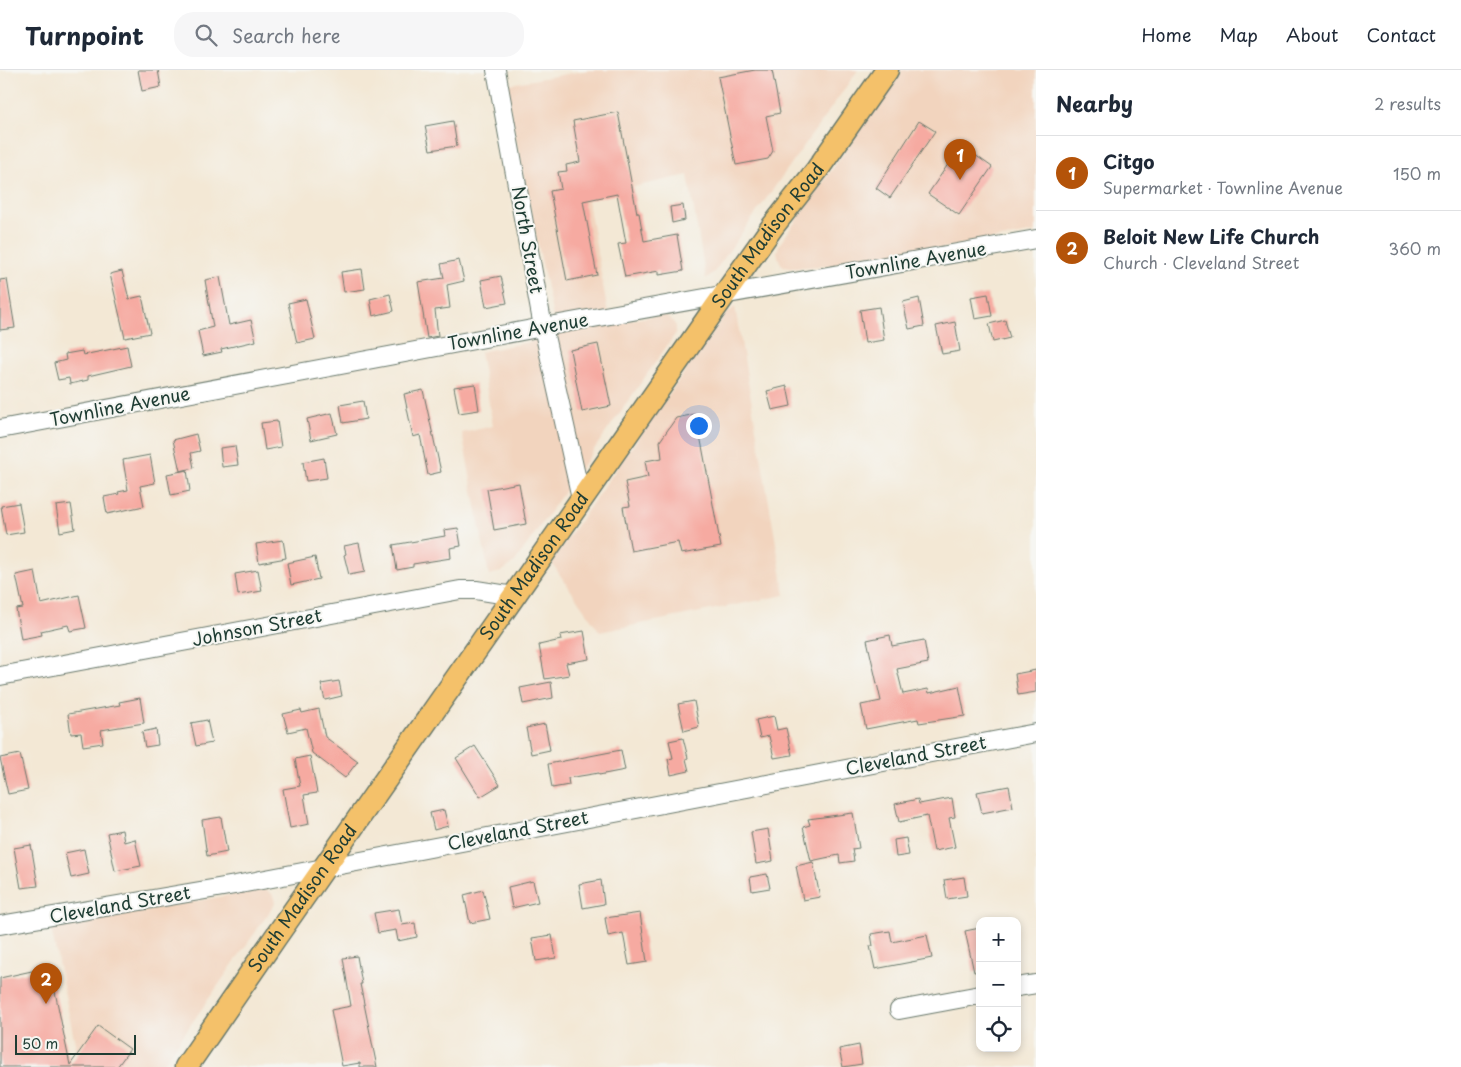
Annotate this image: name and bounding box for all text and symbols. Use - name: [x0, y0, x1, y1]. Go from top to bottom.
- search box: [174, 12, 524, 57]
- text: Turnpoint: [25, 17, 144, 53]
- icon: search: [192, 21, 220, 49]
- text: Search here: [232, 21, 341, 49]
- text: Home: [1141, 21, 1191, 48]
- text: Map: [1219, 21, 1258, 48]
- text: About: [1286, 21, 1338, 48]
- text: Contact: [1366, 21, 1436, 48]
- text: Nearby: [1056, 87, 1133, 119]
- text: 2 results: [1374, 91, 1441, 115]
- pin: 1: [944, 139, 976, 180]
- text: Citgo: [1103, 147, 1155, 175]
- street label: South Madison Road: [704, 157, 830, 313]
- text: 1: [1068, 161, 1076, 185]
- text: 150 m: [1393, 161, 1441, 185]
- text: Supermarket · Townline Avenue: [1103, 175, 1343, 199]
- street label: North Street: [506, 184, 551, 296]
- text: Beloit New Life Church: [1103, 222, 1320, 250]
- street label: Townline Avenue: [843, 234, 988, 285]
- text: 2: [1066, 236, 1078, 260]
- text: 360 m: [1389, 236, 1441, 260]
- text: Church · Cleveland Street: [1103, 250, 1299, 274]
- street label: Townline Avenue: [445, 305, 590, 356]
- street label: Townline Avenue: [47, 379, 192, 432]
- your location: [686, 413, 712, 439]
- street label: South Madison Road: [472, 486, 595, 645]
- street label: Johnson Street: [190, 601, 324, 652]
- street label: Cleveland Street: [843, 728, 988, 781]
- street label: Cleveland Street: [445, 803, 590, 856]
- street label: South Madison Road: [240, 818, 363, 977]
- street label: Cleveland Street: [47, 878, 192, 929]
- map controls: [976, 917, 1021, 1052]
- button: +: [976, 917, 1021, 962]
- button: −: [976, 962, 1021, 1007]
- pin: 2: [30, 963, 62, 1004]
- button: locate: [976, 1007, 1021, 1052]
- scale bar: [15, 1032, 136, 1055]
- text: 50 m: [22, 1033, 58, 1054]

